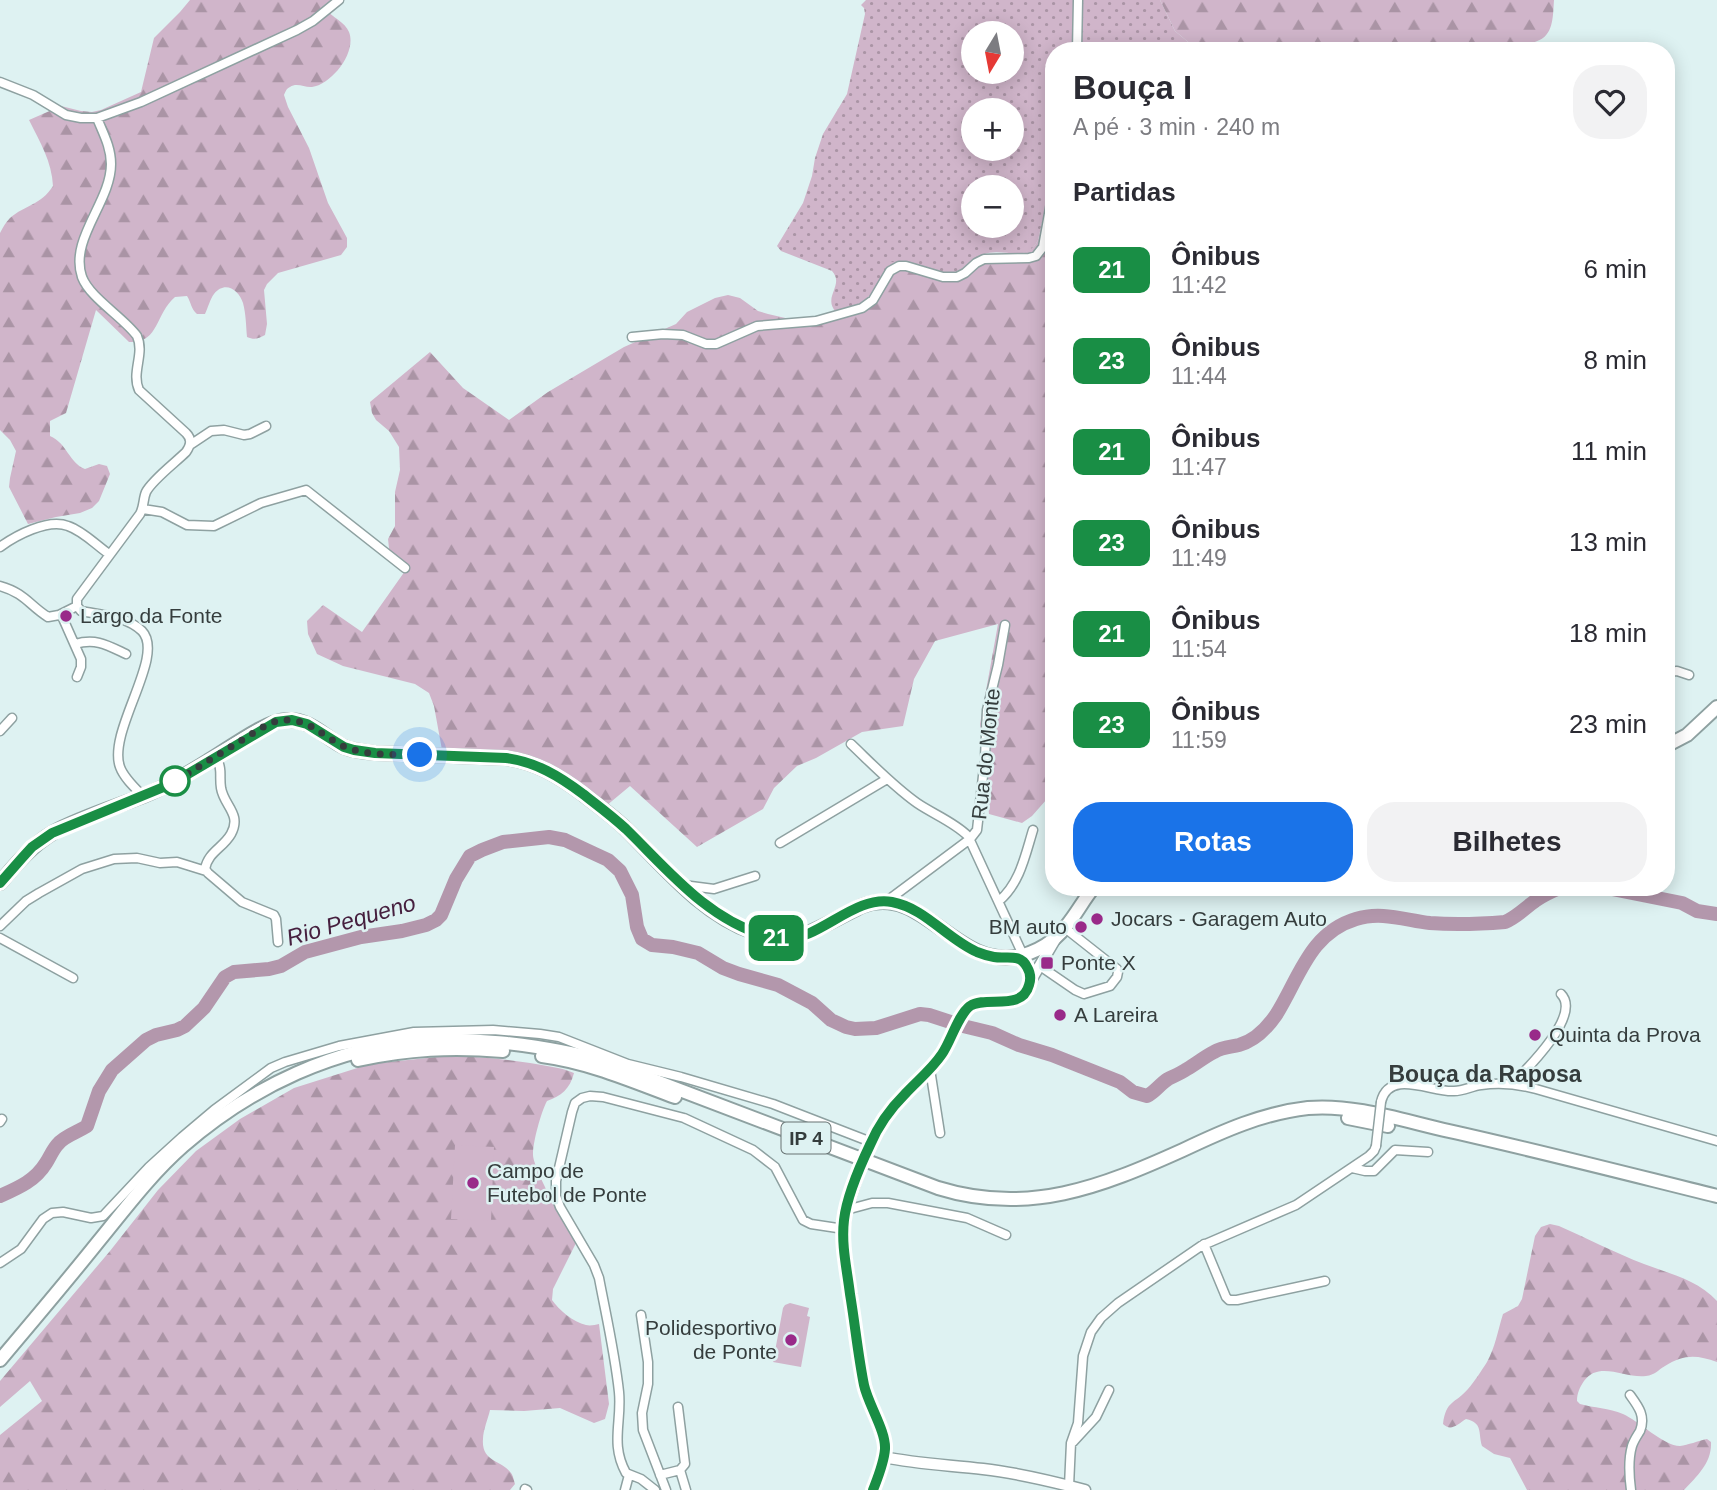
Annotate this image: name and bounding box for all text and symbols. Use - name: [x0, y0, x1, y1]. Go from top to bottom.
- north arrow: [961, 21, 1024, 84]
- map controls: [961, 21, 1024, 238]
- button: heart: [1573, 65, 1647, 139]
- text: Bouça I: [1073, 69, 1192, 106]
- button: +: [961, 98, 1024, 161]
- text: A pé · 3 min · 240 m: [1073, 114, 1280, 140]
- button: −: [961, 175, 1024, 238]
- text: Partidas: [1073, 177, 1176, 207]
- text: Ônibus: [1171, 241, 1261, 271]
- text: 6 min: [1583, 254, 1647, 284]
- text: 21: [1098, 256, 1125, 283]
- text: 11:42: [1171, 272, 1227, 298]
- text: Ônibus: [1171, 332, 1261, 362]
- text: 8 min: [1583, 345, 1647, 375]
- text: 23: [1098, 347, 1125, 374]
- text: 11:44: [1171, 363, 1227, 389]
- text: Ônibus: [1171, 423, 1261, 453]
- text: 11 min: [1571, 436, 1647, 466]
- text: 21: [1098, 438, 1125, 465]
- text: 11:47: [1171, 454, 1227, 480]
- text: Ônibus: [1171, 514, 1261, 544]
- text: 13 min: [1569, 527, 1647, 557]
- text: 23: [1098, 529, 1125, 556]
- text: 11:49: [1171, 545, 1227, 571]
- place label: Largo da Fonte: [80, 604, 222, 627]
- text: Ônibus: [1171, 605, 1261, 635]
- marker: Largo da Fonte: [58, 608, 74, 624]
- text: 18 min: [1569, 618, 1647, 648]
- text: 21: [1098, 620, 1125, 647]
- text: 11:54: [1171, 636, 1227, 662]
- street label: Rua do Monte: [967, 687, 1004, 821]
- text: Ônibus: [1171, 696, 1261, 726]
- text: 23 min: [1569, 709, 1647, 739]
- text: 23: [1098, 711, 1125, 738]
- text: 11:59: [1171, 727, 1227, 753]
- your location: [402, 737, 437, 772]
- unlabelled marker: [160, 766, 190, 796]
- button: Rotas: [1073, 802, 1353, 882]
- button: Bilhetes: [1367, 802, 1647, 882]
- water label: Rio Pequeno: [283, 889, 419, 951]
- place label: Jocars - Garagem Auto: [1111, 907, 1327, 930]
- marker: Jocars - Garagem Auto: [1089, 911, 1105, 927]
- line badge: 21: [744, 915, 808, 961]
- place label: BM auto: [989, 915, 1067, 938]
- marker: BM auto: [1073, 919, 1089, 935]
- text: 21: [763, 924, 789, 951]
- place label: Ponte X: [1061, 951, 1136, 974]
- marker: Ponte X: [1039, 955, 1055, 971]
- place label: A Lareira: [1074, 1003, 1158, 1026]
- marker: A Lareira: [1052, 1007, 1068, 1023]
- place label: Quinta da Prova: [1549, 1023, 1701, 1046]
- marker: Quinta da Prova: [1527, 1027, 1543, 1043]
- district label: Bouça da Raposa: [1389, 1061, 1582, 1087]
- road number: IP 4: [782, 1122, 830, 1154]
- place label: Campo de Futebol de Ponte: [487, 1159, 647, 1206]
- marker: Campo de Futebol de Ponte: [465, 1175, 481, 1191]
- place label: Polidesportivo de Ponte: [645, 1316, 777, 1363]
- marker: Polidesportivo de Ponte: [783, 1332, 799, 1348]

